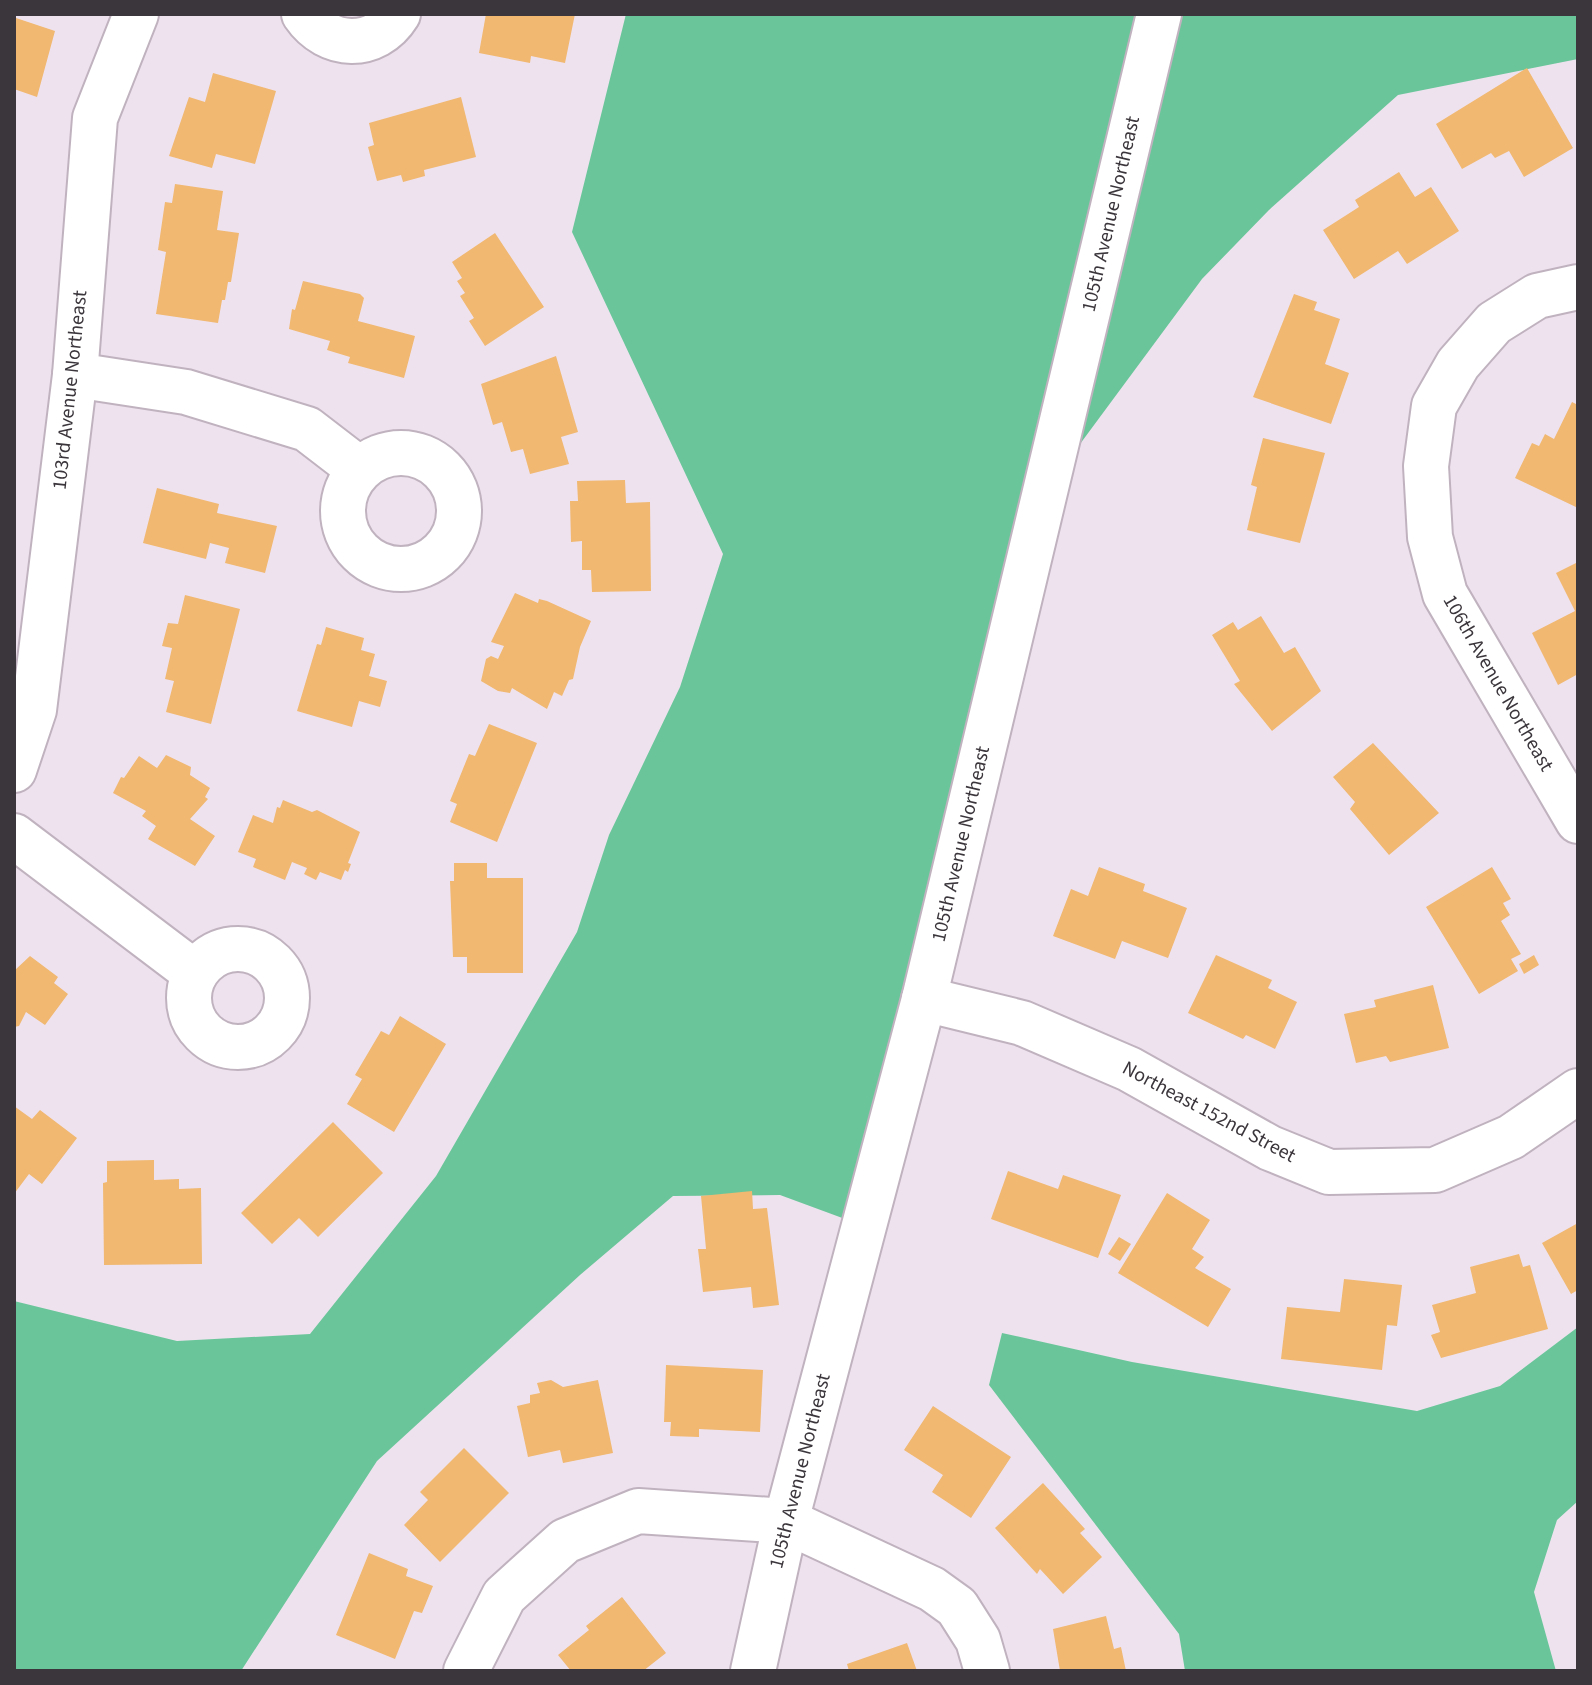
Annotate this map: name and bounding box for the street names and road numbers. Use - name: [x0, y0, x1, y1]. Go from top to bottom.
- street label: 105th Avenue Northeast: [1075, 113, 1147, 315]
- street label: 103rd Avenue Northeast: [46, 289, 94, 491]
- street label: 106th Avenue Northeast: [1436, 589, 1560, 777]
- street label: 105th Avenue Northeast: [925, 743, 997, 945]
- street label: Northeast 152nd Street: [1117, 1054, 1301, 1170]
- street label: 105th Avenue Northeast: [762, 1370, 838, 1571]

